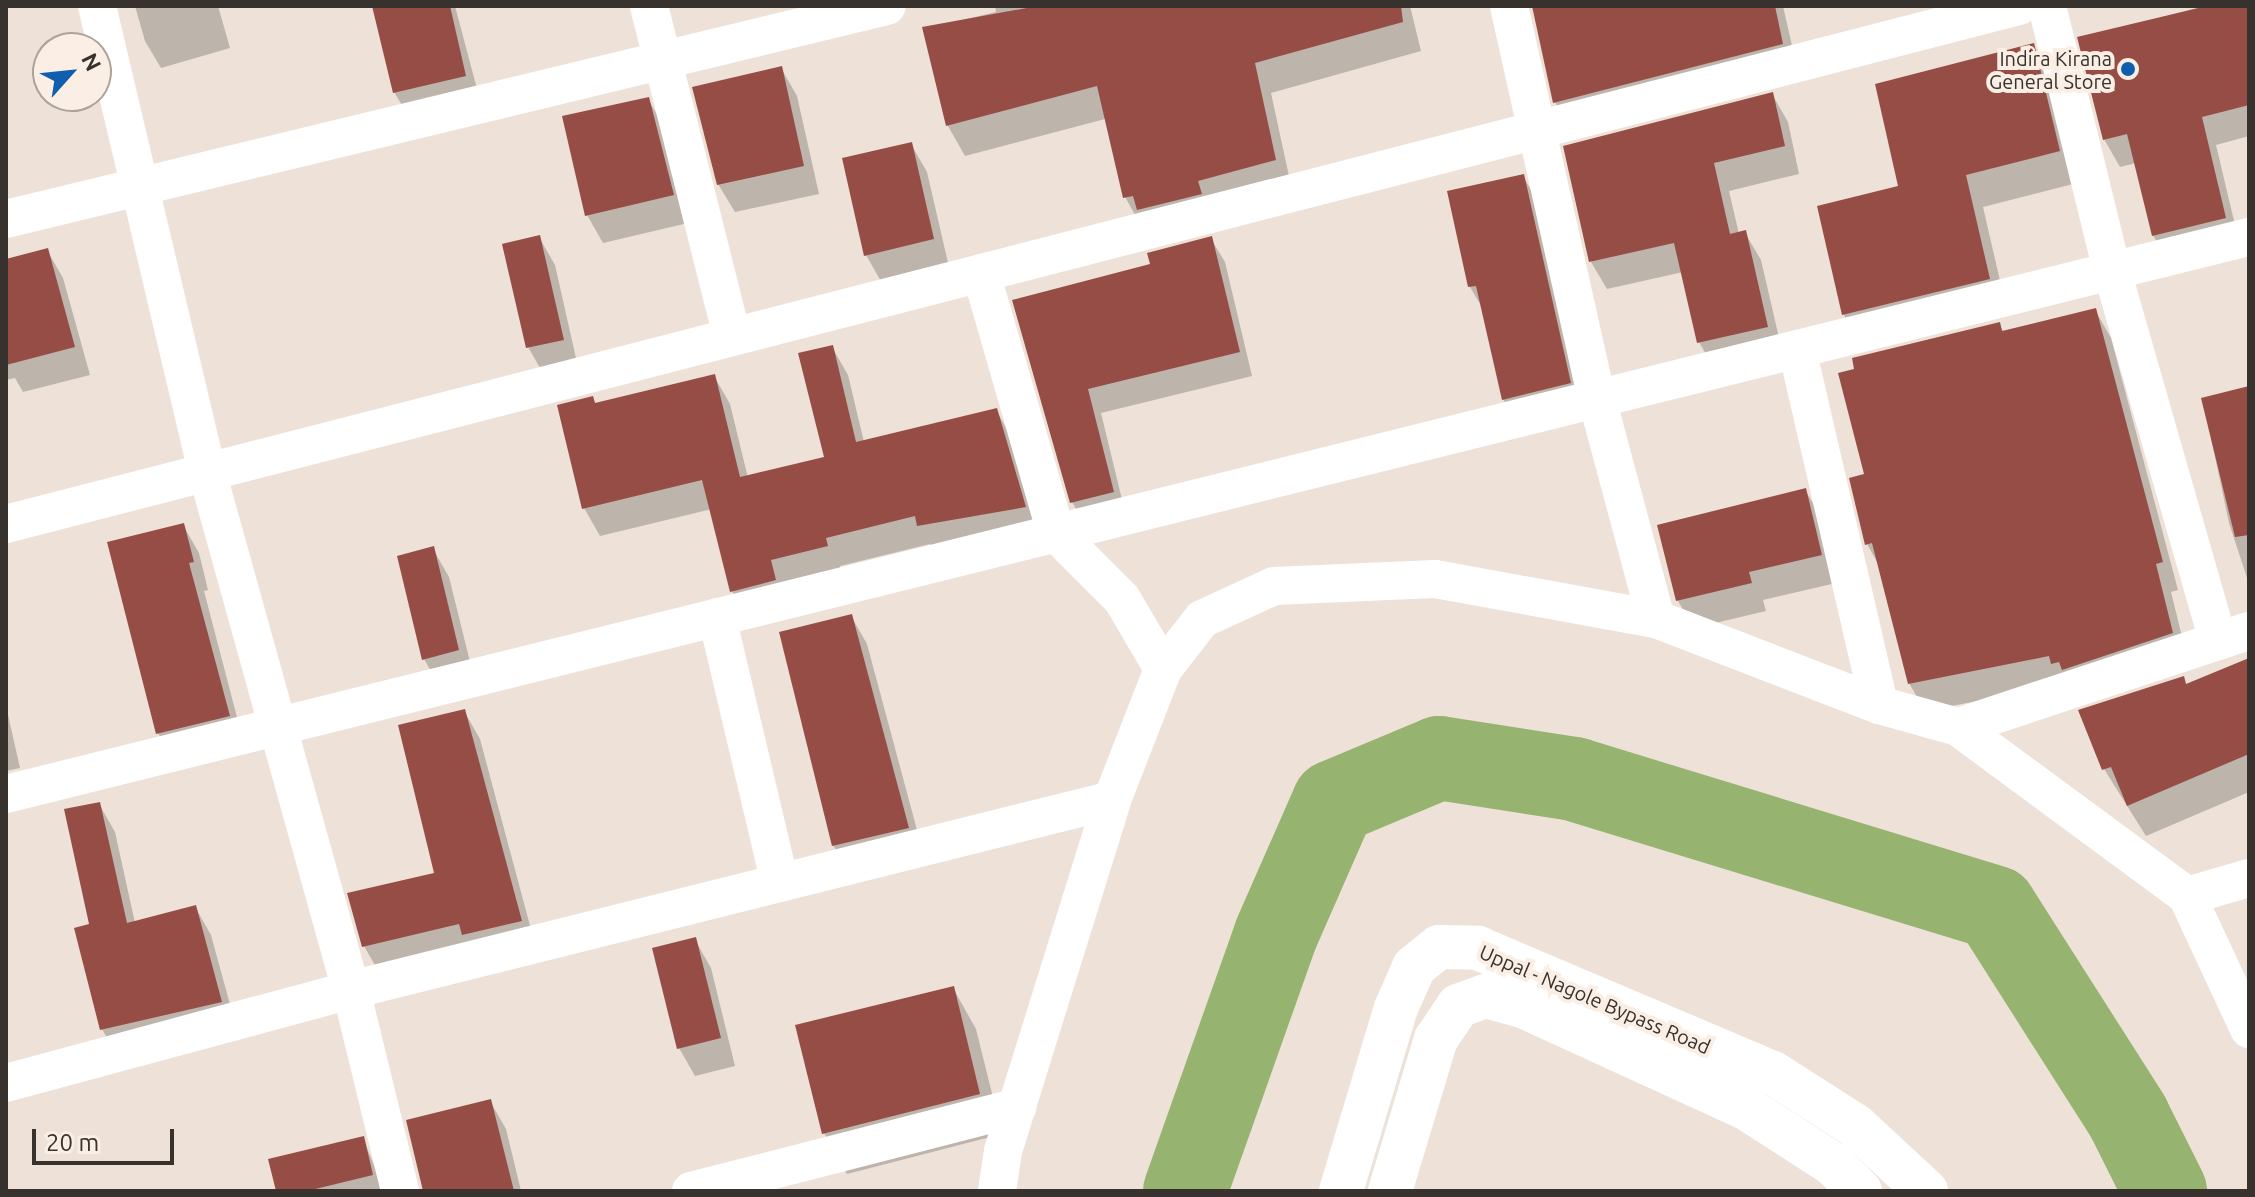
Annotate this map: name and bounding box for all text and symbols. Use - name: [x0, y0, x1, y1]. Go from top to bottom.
- north arrow: [32, 32, 112, 112]
- place label: Indira Kirana General Store: [1989, 46, 2112, 93]
- text: N: [77, 49, 107, 75]
- marker: Indira Kirana General Store: [2119, 60, 2137, 78]
- street label: Uppal - Nagole Bypass Road: [1476, 939, 1714, 1059]
- scale bar: [36, 1113, 178, 1163]
- text: 20 m: [46, 1129, 99, 1156]

